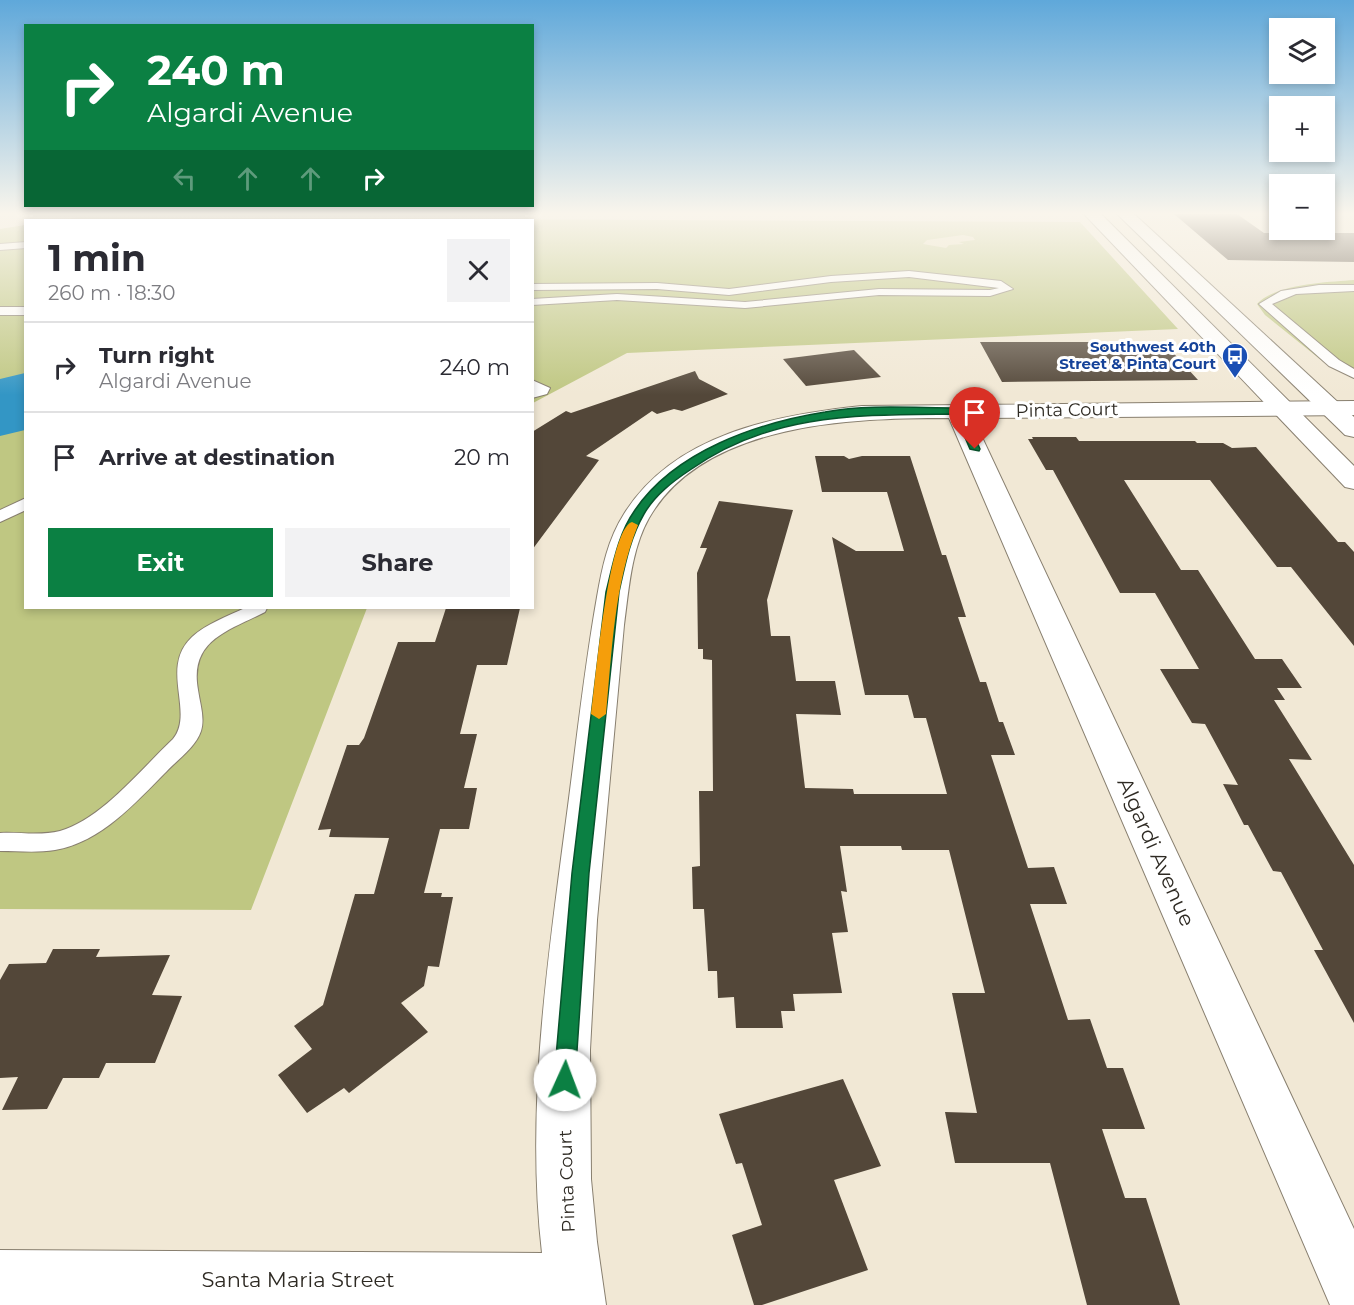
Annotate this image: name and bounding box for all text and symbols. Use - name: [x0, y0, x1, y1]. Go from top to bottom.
- map controls: [1269, 18, 1335, 240]
- button: layers: [1269, 18, 1335, 84]
- text: 240 m: [147, 44, 285, 96]
- icon: right: [48, 48, 126, 126]
- text: Algardi Avenue: [147, 96, 353, 129]
- button: +: [1269, 96, 1335, 162]
- icon: left: [168, 162, 201, 195]
- icon: ahead: [231, 162, 264, 195]
- icon: ahead: [294, 162, 327, 195]
- icon: right: [357, 162, 390, 195]
- button: −: [1269, 174, 1335, 240]
- text: 1 min: [48, 236, 146, 280]
- button: close: [447, 239, 510, 302]
- text: 260 m · 18:30: [48, 281, 175, 305]
- place label: Southwest 40th Street & Pinta Court: [1059, 337, 1216, 373]
- bus stop icon: Southwest 40th Street & Pinta Court: [1220, 341, 1250, 379]
- text: Turn right: [99, 342, 214, 369]
- icon: right: [48, 351, 81, 384]
- text: 240 m: [440, 354, 510, 381]
- text: Algardi Avenue: [99, 369, 252, 393]
- pin: [949, 387, 1000, 449]
- icon: arrive: [958, 396, 991, 429]
- street label: Pinta Court: [1015, 398, 1119, 422]
- icon: arrive: [48, 441, 81, 474]
- text: Arrive at destination: [99, 444, 335, 471]
- text: 20 m: [454, 444, 510, 471]
- button: Exit: [48, 528, 273, 597]
- button: Share: [285, 528, 510, 597]
- street label: Algardi Avenue: [1112, 774, 1200, 930]
- position arrow: [533, 1048, 597, 1112]
- street label: Pinta Court: [554, 1129, 580, 1233]
- street label: Santa Maria Street: [201, 1267, 395, 1292]

